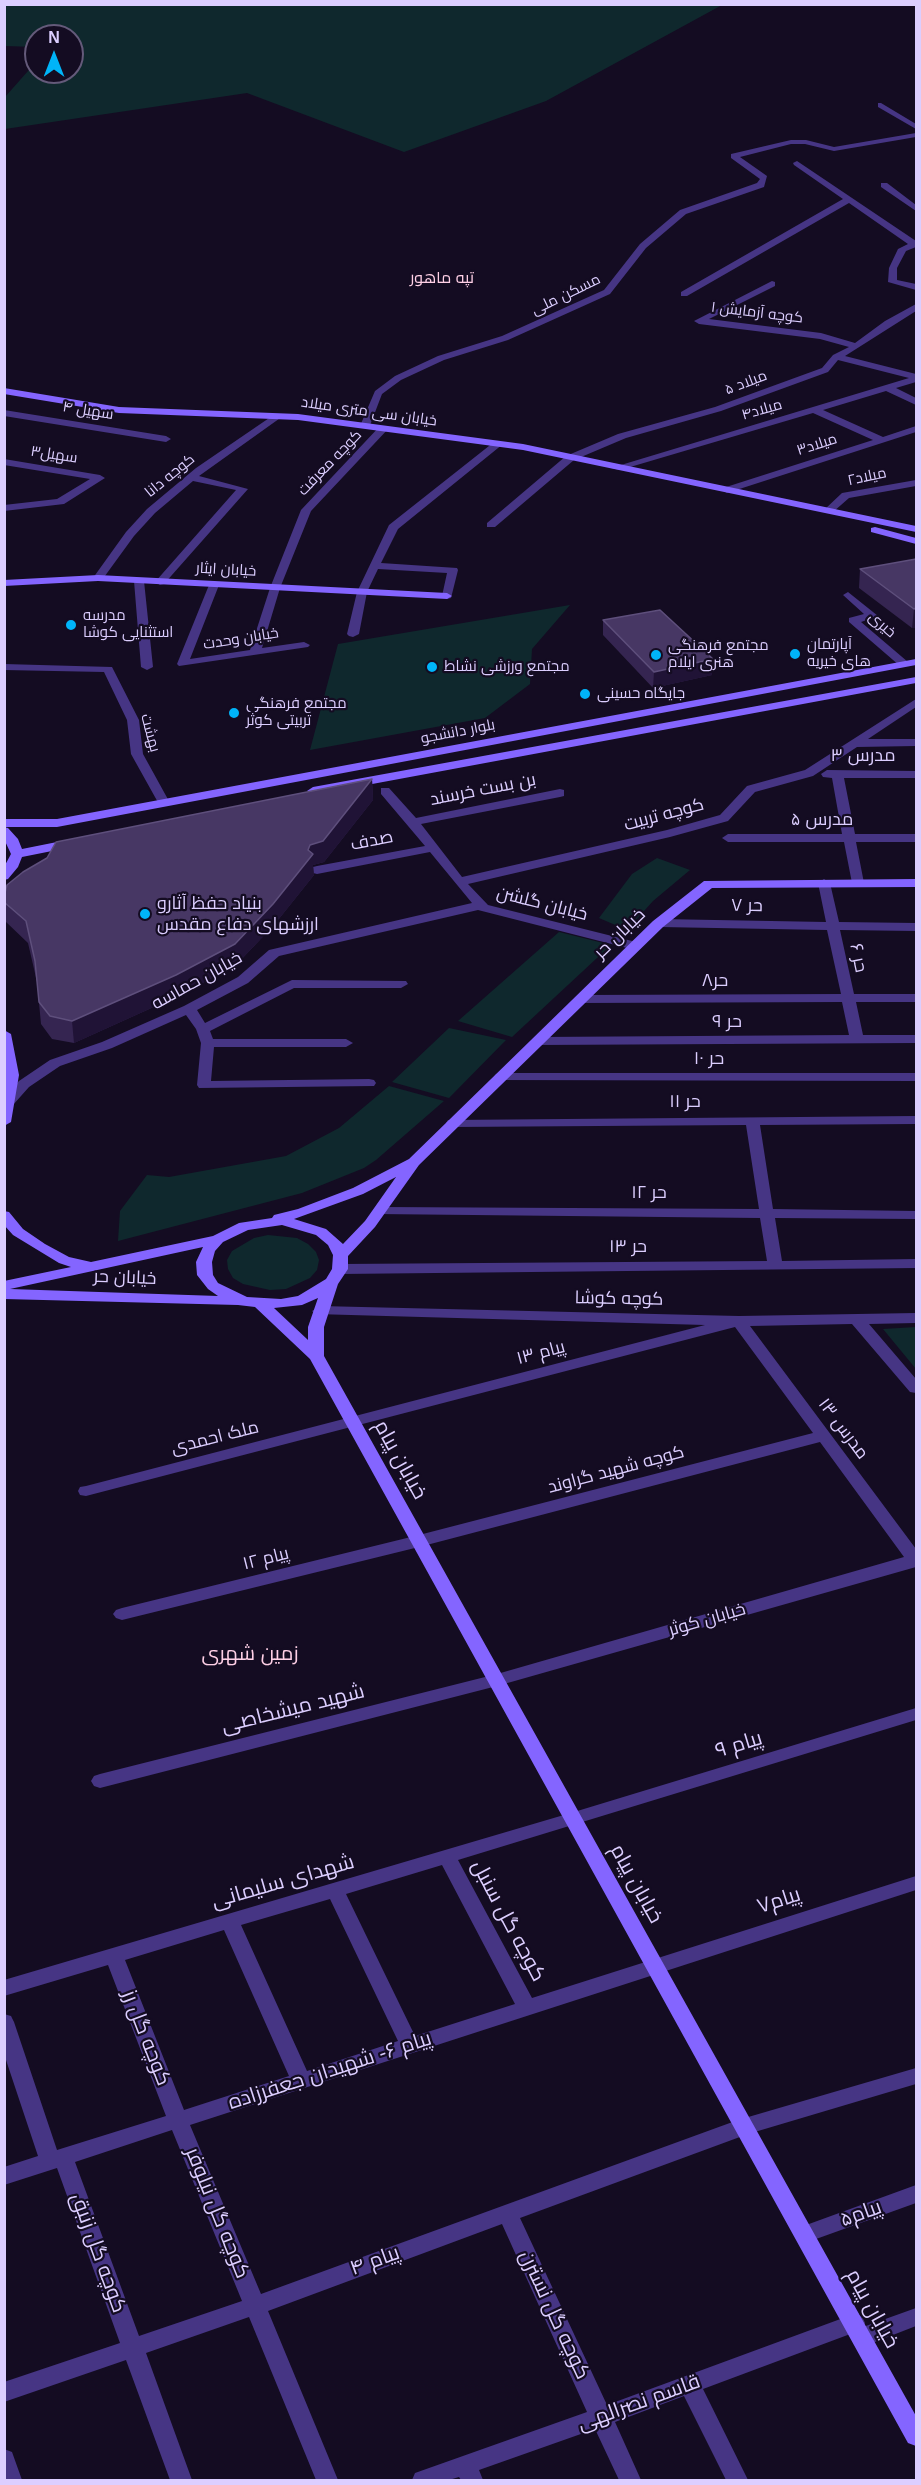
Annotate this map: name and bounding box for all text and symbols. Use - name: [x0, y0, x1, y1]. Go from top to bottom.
- north arrow: [24, 24, 84, 84]
- text: N: [48, 29, 60, 46]
- district label: تپه ماهور: [410, 269, 474, 289]
- street label: مسکن ملی: [529, 271, 603, 319]
- street label: ۱ کوچه آزمایش: [710, 298, 804, 328]
- street label: میلاد ۵: [722, 367, 770, 399]
- street label: خیابان سی متری میلاد: [300, 394, 438, 430]
- street label: میلاد۴: [740, 396, 784, 424]
- street label: سهیل ۴: [61, 398, 115, 424]
- street label: کوچه معرفت: [294, 426, 366, 500]
- street label: میلاد۳: [794, 430, 840, 460]
- street label: سهیل۳: [29, 442, 79, 468]
- street label: کوچه دانا: [141, 450, 199, 502]
- street label: میلاد۲: [846, 464, 888, 490]
- street label: خیابان ایثار: [195, 559, 257, 581]
- place label: مدرسه استثنایی کوشا: [83, 607, 173, 642]
- street label: خیری: [865, 608, 899, 642]
- marker: مدرسه استثنایی کوشا: [64, 618, 78, 632]
- street label: خیابان وحدت: [202, 624, 280, 654]
- place label: آپارتمان های خیریه: [807, 636, 871, 671]
- place label: مجتمع فرهنگی هنری ایلام: [668, 637, 769, 672]
- marker: آپارتمان های خیریه: [788, 647, 802, 661]
- marker: مجتمع فرهنگی هنری ایلام: [649, 648, 663, 662]
- place label: مجتمع ورزشی نشاط: [444, 658, 570, 676]
- marker: مجتمع ورزشی نشاط: [425, 660, 439, 674]
- place label: جایگاه حسینی: [597, 685, 685, 703]
- marker: جایگاه حسینی: [578, 687, 592, 701]
- place label: مجتمع فرهنگی تربیتی کوثر: [246, 695, 347, 730]
- marker: مجتمع فرهنگی تربیتی کوثر: [227, 706, 241, 720]
- street label: بهشت: [136, 712, 164, 754]
- street label: بلوار دانشجو: [419, 716, 497, 748]
- street label: مدرس ۳: [831, 745, 895, 767]
- street label: بن بست خرسند: [428, 769, 538, 811]
- street label: کوچه تربیت: [622, 794, 706, 836]
- street label: مدرس ۵: [791, 809, 853, 831]
- street label: صدف: [349, 826, 395, 856]
- street label: خیابان گلشن: [494, 882, 590, 926]
- place label: بنیاد حفظ آثارو ارزشهای دفاع مقدس: [157, 893, 319, 936]
- street label: حر ۷: [731, 895, 763, 917]
- street label: خیابان حر: [590, 904, 650, 964]
- marker: بنیاد حفظ آثارو ارزشهای دفاع مقدس: [138, 907, 152, 921]
- street label: حر ۶: [844, 942, 872, 974]
- street label: خیابان حماسه: [148, 947, 246, 1015]
- street label: حر۸: [702, 970, 728, 992]
- street label: حر ۹: [712, 1011, 742, 1033]
- street label: حر ۱۰: [694, 1048, 724, 1070]
- street label: حر ۱۱: [669, 1091, 701, 1113]
- street label: حر ۱۲: [631, 1182, 667, 1204]
- street label: ۱۳ حر: [609, 1236, 647, 1258]
- street label: خیابان حر: [93, 1266, 157, 1290]
- street label: کوچه کوشا: [574, 1287, 664, 1311]
- street label: پیام ۱۳: [514, 1336, 568, 1370]
- street label: مدرس ۱۳: [813, 1394, 873, 1464]
- street label: خیابان پیام: [368, 1416, 432, 1504]
- street label: ملک احمدی: [169, 1417, 261, 1459]
- street label: کوچه شهید گراوند: [545, 1441, 687, 1499]
- street label: پیام ۱۲: [241, 1543, 291, 1575]
- street label: خیابان کوثر: [666, 1599, 748, 1641]
- district label: زمین شهری: [201, 1642, 299, 1666]
- street label: شهید میشخاصی: [219, 1679, 367, 1739]
- street label: پیام ۹: [712, 1726, 766, 1764]
- street label: خیابان پیام: [604, 1840, 668, 1928]
- street label: شهدای سلیمانی: [209, 1850, 357, 1914]
- street label: کوچه گل سنبل: [465, 1856, 551, 1986]
- street label: پیام۷: [754, 1882, 804, 1920]
- street label: کوچه گل رز: [116, 1987, 176, 2089]
- street label: پیام ۶- شهیدان جعفرزاده: [225, 2026, 435, 2116]
- street label: کوچه گل نیلوفر: [179, 2144, 255, 2282]
- street label: کوچه گل زنبق: [65, 2190, 131, 2316]
- street label: پیام۵: [837, 2195, 885, 2233]
- street label: پیام ۴: [347, 2240, 403, 2282]
- street label: کوچه گل نسترن: [513, 2246, 595, 2384]
- street label: خیابان پیام: [840, 2265, 904, 2353]
- street label: قاسم نصرالهی: [574, 2369, 704, 2437]

